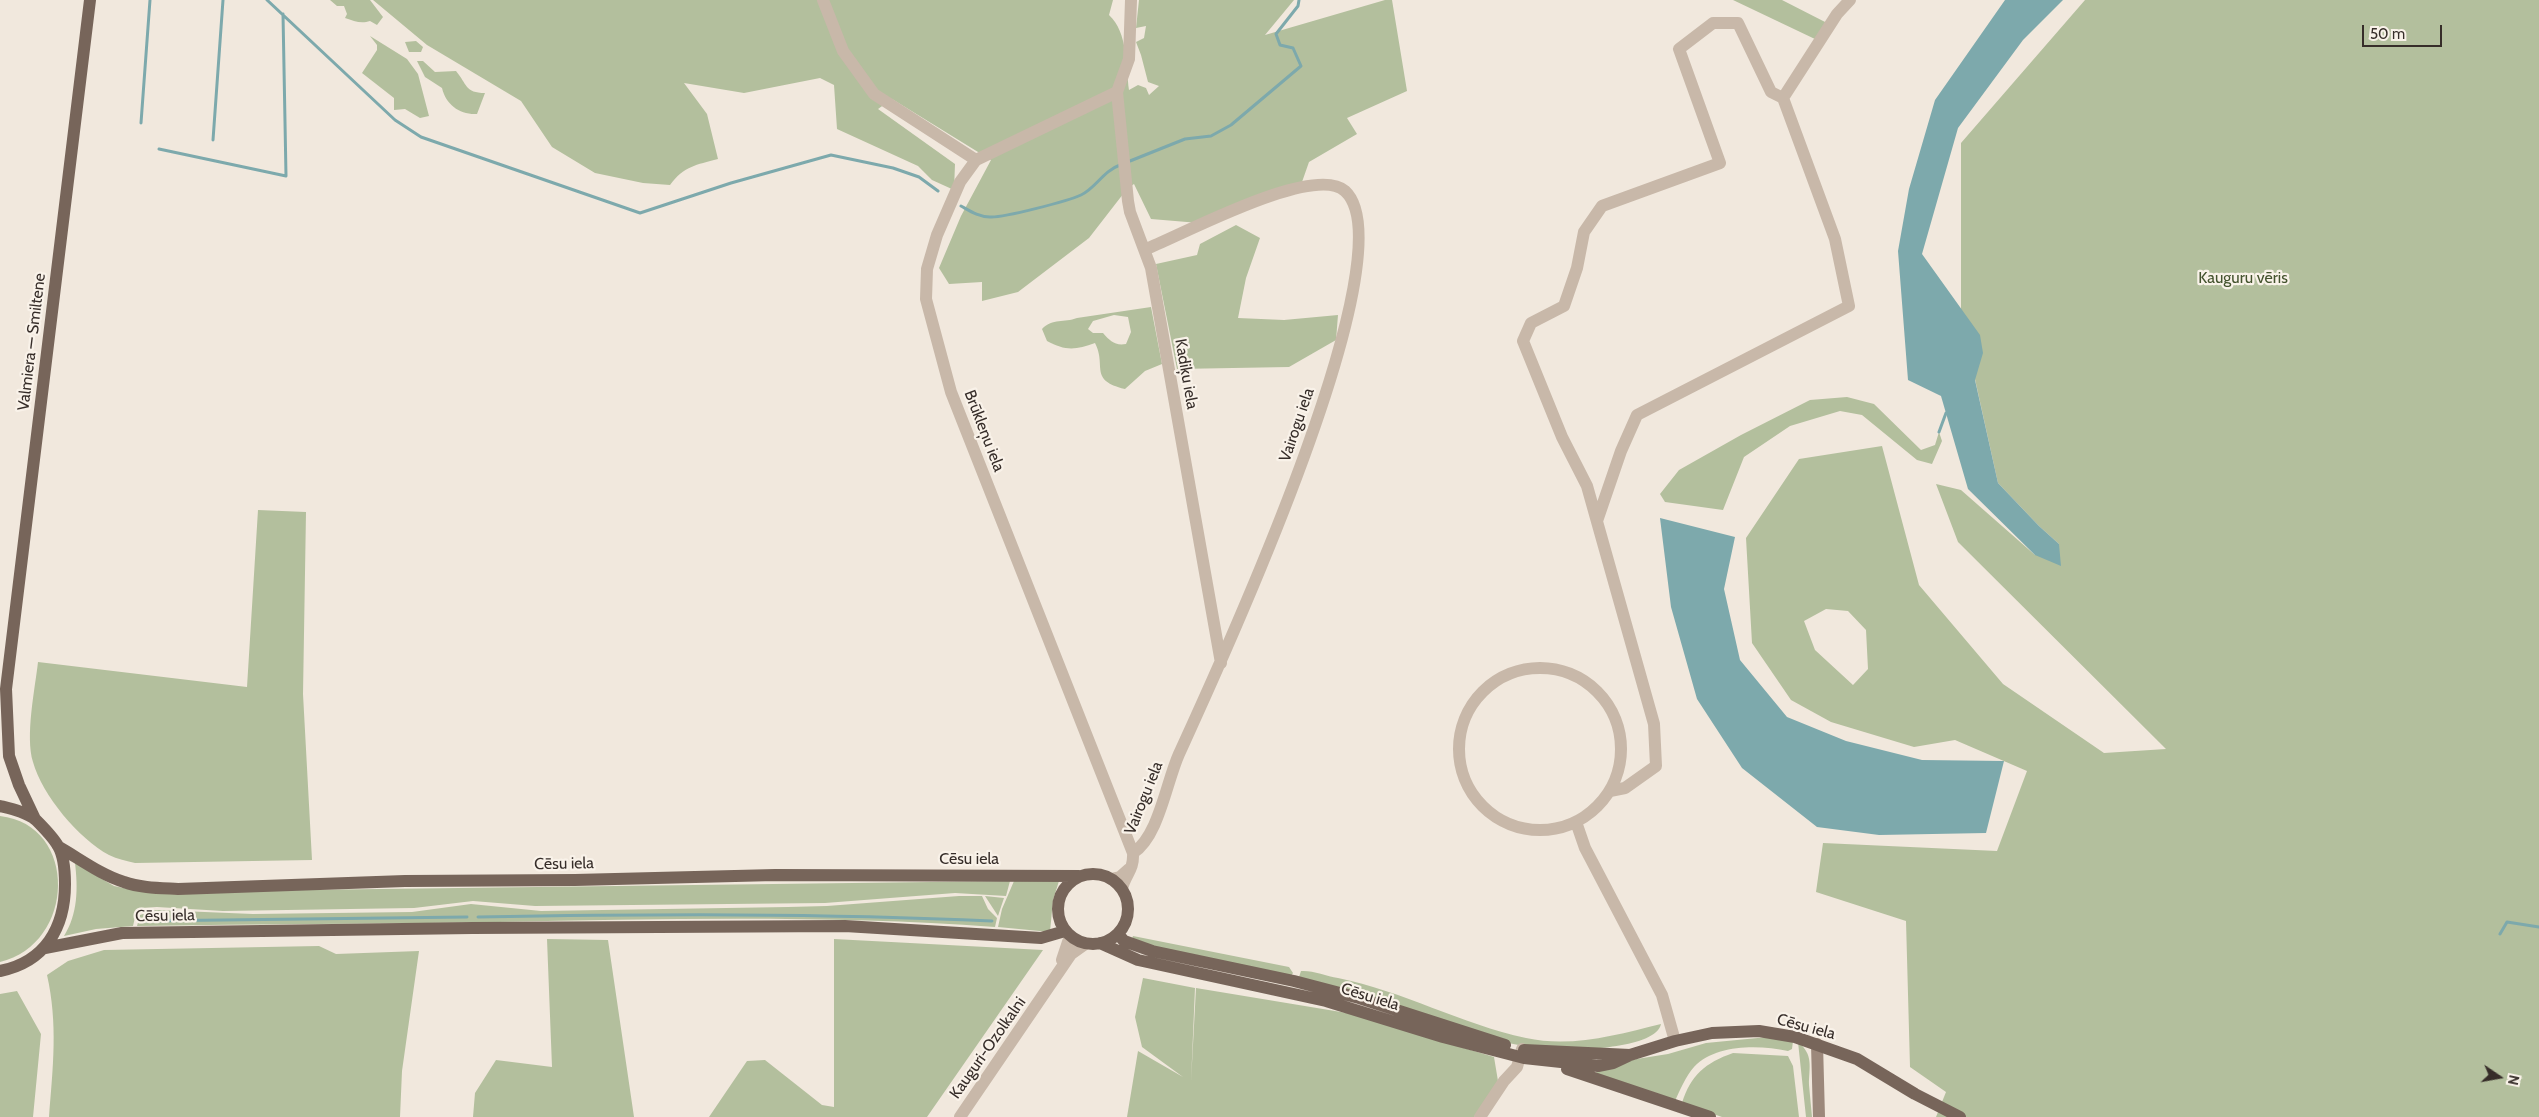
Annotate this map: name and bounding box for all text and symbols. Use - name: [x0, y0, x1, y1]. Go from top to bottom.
- scale bar: [2364, 15, 2444, 47]
- text: 50 m: [2370, 25, 2405, 43]
- park label: Kauguru vēris: [2198, 268, 2288, 288]
- street label: Valmiera — Smiltene: [14, 272, 50, 412]
- street label: Kadiķu iela: [1170, 337, 1202, 411]
- street label: Vairogu iela: [1275, 386, 1319, 464]
- street label: Brūkleņu iela: [960, 387, 1008, 475]
- street label: Vairogu iela: [1121, 759, 1167, 837]
- street label: Cēsu iela: [939, 849, 999, 869]
- street label: Cēsu iela: [534, 854, 594, 874]
- street label: Cēsu iela: [135, 906, 195, 926]
- street label: Cēsu iela: [1339, 979, 1401, 1015]
- street label: Kauguri-Ozolkalni: [946, 993, 1030, 1103]
- street label: Cēsu iela: [1775, 1010, 1837, 1044]
- north arrow: [2474, 1052, 2524, 1102]
- text: N: [2504, 1073, 2524, 1087]

